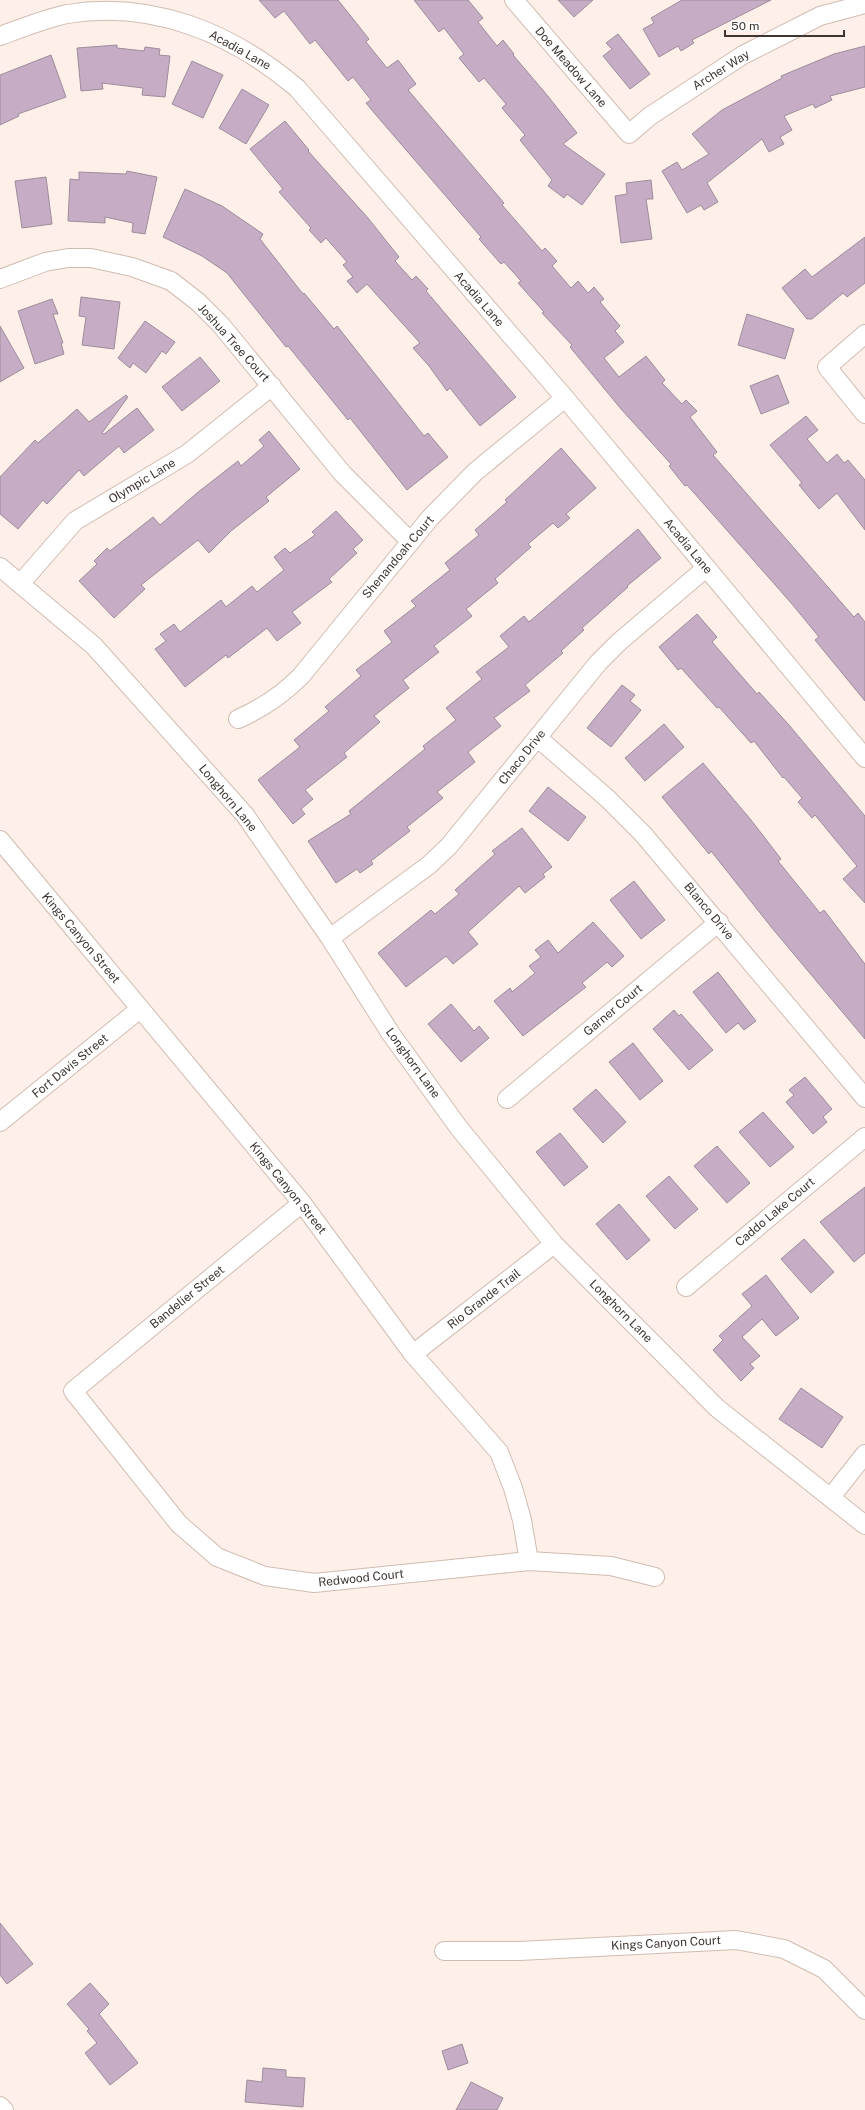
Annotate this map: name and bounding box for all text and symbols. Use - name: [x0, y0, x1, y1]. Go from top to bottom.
- scale bar: [725, 12, 844, 38]
- text: 50 m: [731, 19, 759, 33]
- street label: Doe Meadow Lane: [532, 24, 610, 110]
- street label: Acadia Lane: [207, 27, 273, 73]
- street label: Archer Way: [690, 47, 752, 93]
- street label: Acadia Lane: [451, 269, 507, 330]
- street label: Joshua Tree Court: [195, 301, 273, 385]
- street label: Olympic Lane: [106, 455, 178, 506]
- street label: Shenandoah Court: [359, 512, 437, 601]
- street label: Acadia Lane: [661, 515, 715, 577]
- street label: Chaco Drive: [496, 727, 549, 787]
- street label: Longhorn Lane: [196, 762, 260, 835]
- street label: Blanco Drive: [681, 880, 737, 942]
- street label: Kings Canyon Street: [39, 890, 123, 986]
- street label: Garner Court: [581, 981, 646, 1039]
- street label: Longhorn Lane: [383, 1025, 443, 1101]
- street label: Fort Davis Street: [29, 1031, 111, 1101]
- street label: Kings Canyon Street: [247, 1139, 329, 1237]
- street label: Caddo Lake Court: [732, 1174, 818, 1249]
- street label: Bandelier Street: [147, 1263, 227, 1331]
- street label: Rio Grande Trail: [445, 1266, 524, 1332]
- street label: Longhorn Lane: [587, 1277, 656, 1346]
- street label: Redwood Court: [318, 1567, 405, 1589]
- street label: Kings Canyon Court: [611, 1933, 722, 1953]

